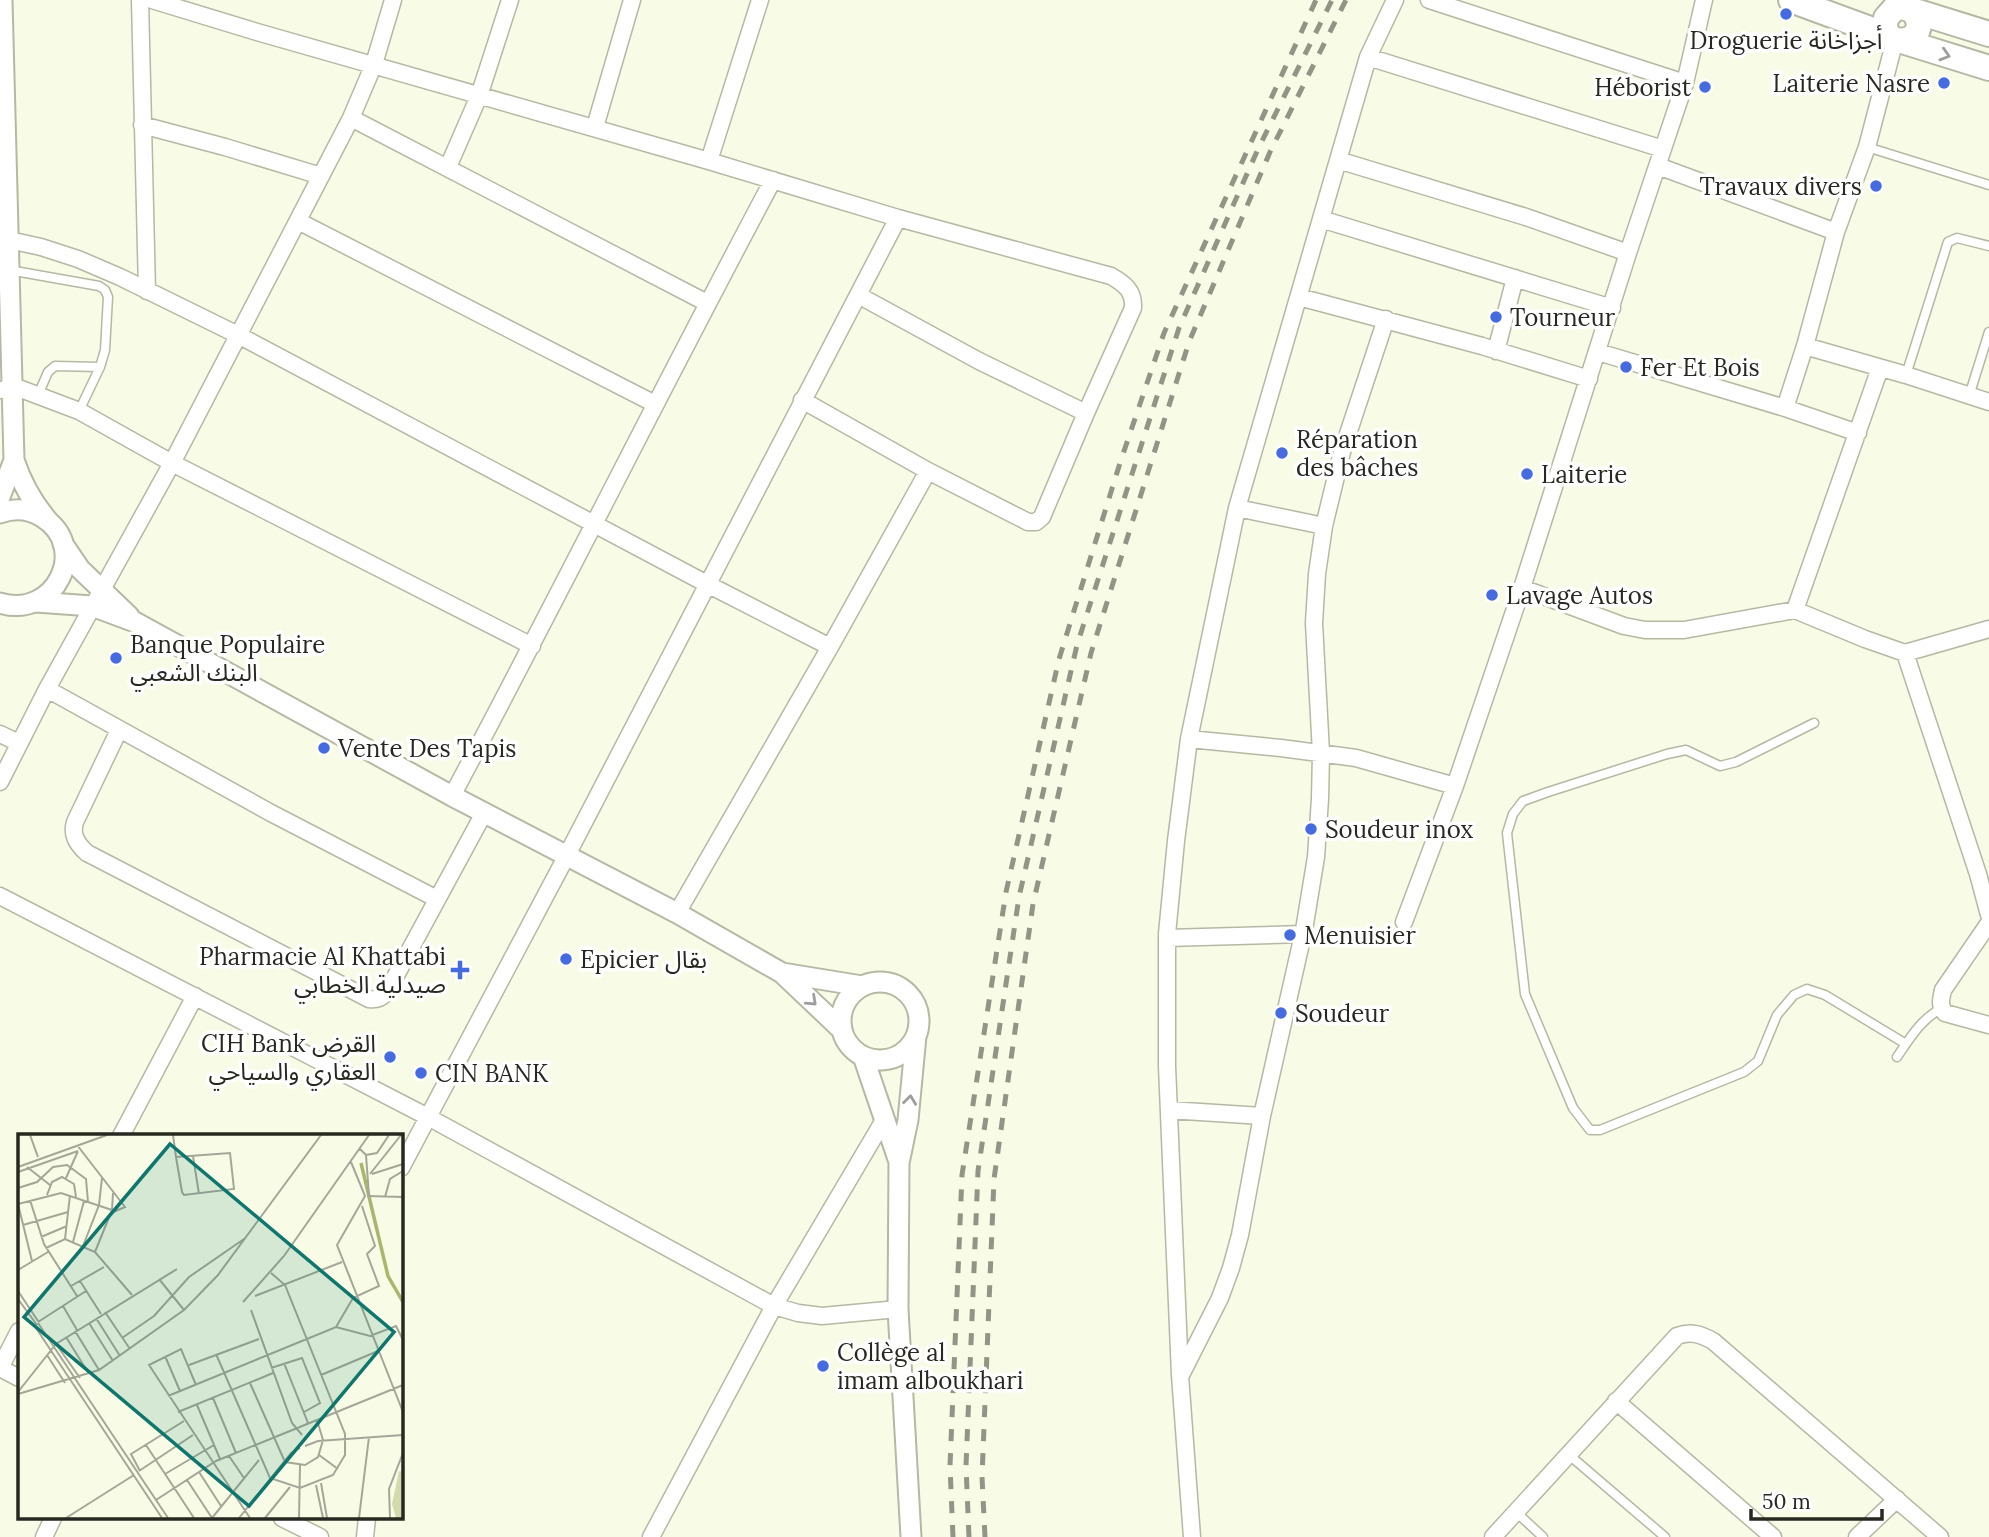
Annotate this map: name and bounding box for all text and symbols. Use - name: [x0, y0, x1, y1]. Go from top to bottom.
- marker: Droguerie أجزاخانة: [1778, 6, 1794, 22]
- place label: Droguerie أجزاخانة: [1690, 24, 1882, 56]
- one-way arrow: [1939, 46, 1951, 61]
- place label: Laiterie Nasre: [1772, 68, 1930, 99]
- place label: Héborist: [1594, 72, 1692, 103]
- marker: Laiterie Nasre: [1936, 75, 1952, 91]
- marker: Héborist: [1697, 79, 1713, 95]
- place label: Travaux divers: [1700, 171, 1862, 202]
- marker: Travaux divers: [1868, 178, 1884, 194]
- place label: Tourneur: [1510, 302, 1616, 333]
- marker: Tourneur: [1488, 309, 1504, 325]
- place label: Fer Et Bois: [1640, 352, 1760, 383]
- marker: Fer Et Bois: [1618, 359, 1634, 375]
- place label: Réparation des bâches: [1296, 424, 1418, 483]
- marker: Réparation des bâches: [1274, 445, 1290, 461]
- place label: Laiterie: [1541, 459, 1627, 490]
- marker: Laiterie: [1519, 466, 1535, 482]
- place label: Lavage Autos: [1506, 580, 1653, 611]
- marker: Lavage Autos: [1484, 587, 1500, 603]
- place label: Banque Populaire البنك الشعبي: [130, 629, 325, 691]
- marker: Banque Populaire البنك الشعبي: [108, 650, 124, 666]
- place label: Vente Des Tapis: [337, 733, 516, 764]
- marker: Vente Des Tapis: [316, 740, 332, 756]
- place label: Soudeur inox: [1325, 814, 1474, 845]
- marker: Soudeur inox: [1303, 821, 1319, 837]
- place label: Menuisier: [1304, 920, 1416, 951]
- marker: Menuisier: [1282, 927, 1298, 943]
- place label: Pharmacie Al Khattabi صيدلية الخطابي: [199, 941, 446, 1003]
- place label: Epicier بقال: [580, 944, 707, 975]
- marker: Epicier بقال: [558, 951, 574, 967]
- marker: Pharmacie Al Khattabi صيدلية الخطابي: [452, 962, 468, 978]
- one-way arrow: [804, 993, 817, 1005]
- place label: Soudeur: [1295, 998, 1390, 1029]
- marker: Soudeur: [1273, 1005, 1289, 1021]
- place label: CIH Bank القرض العقاري والسياحي: [201, 1028, 376, 1090]
- marker: CIH Bank القرض العقاري والسياحي: [382, 1049, 398, 1065]
- place label: CIN BANK: [435, 1058, 549, 1089]
- marker: CIN BANK: [413, 1065, 429, 1081]
- one-way arrow: [902, 1094, 917, 1106]
- inset map: [18, 1134, 402, 1520]
- place label: Collège al imam alboukhari: [837, 1337, 1023, 1396]
- marker: Collège al imam alboukhari: [815, 1358, 831, 1374]
- scale bar: [1751, 1478, 1882, 1522]
- text: 50 m: [1762, 1488, 1811, 1515]

